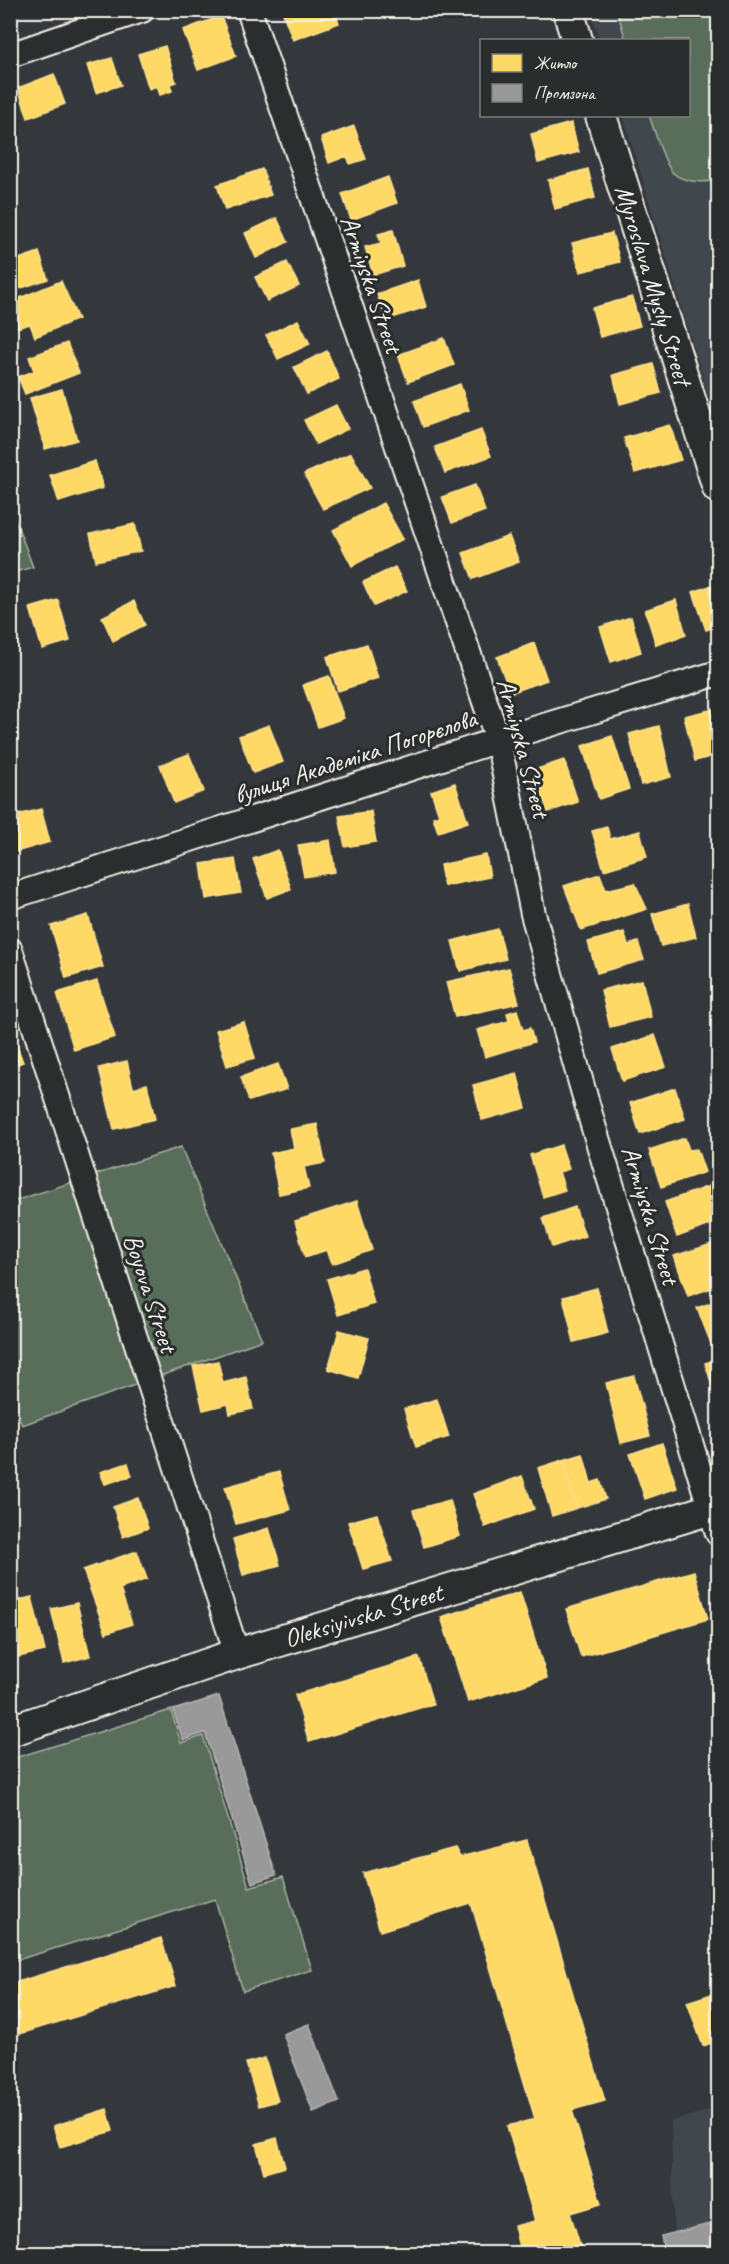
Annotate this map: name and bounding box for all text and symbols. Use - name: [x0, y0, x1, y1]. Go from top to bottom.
- legend: [480, 39, 690, 117]
- text: Житло: [534, 52, 578, 74]
- text: Промзона: [534, 82, 596, 104]
- street label: Myroslava Mysly Street: [607, 181, 701, 392]
- street label: Armiyska Street: [333, 211, 411, 359]
- street label: Armiyska Street: [489, 675, 559, 824]
- street label: вулиця Академіка Погорєлова: [230, 701, 482, 811]
- street label: Armiyska Street: [614, 1142, 688, 1291]
- street label: Boyova Street: [116, 1230, 186, 1359]
- street label: Oleksiyivska Street: [280, 1575, 449, 1655]

